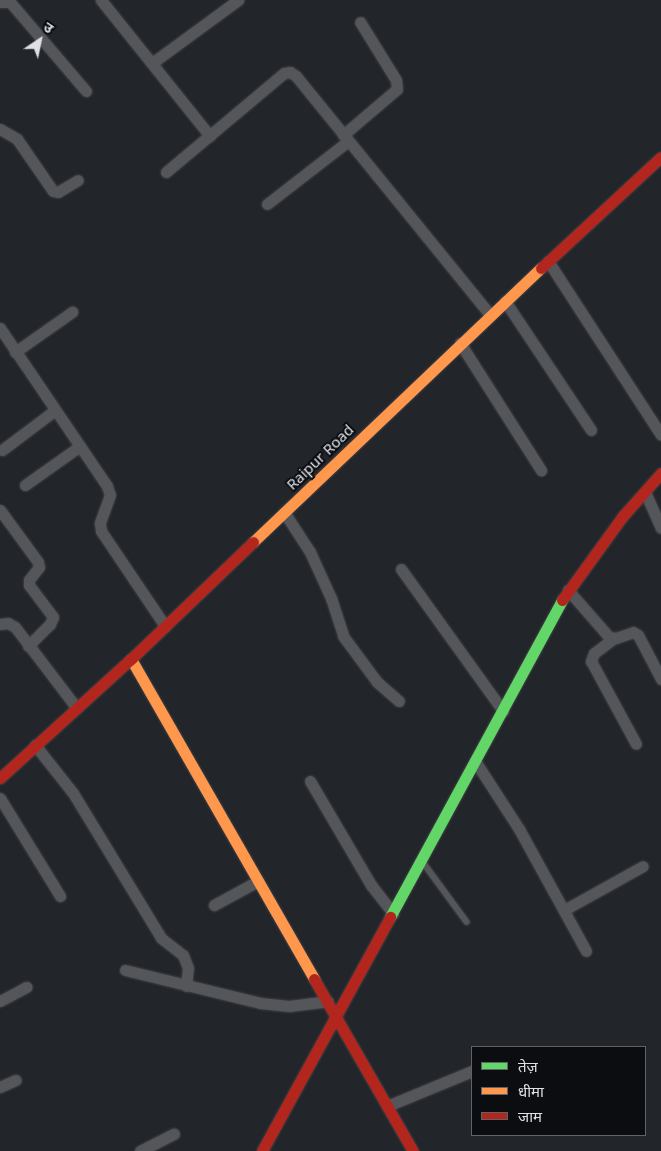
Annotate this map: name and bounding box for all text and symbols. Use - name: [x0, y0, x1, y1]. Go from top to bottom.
- north arrow: [15, 15, 65, 65]
- text: उ: [40, 17, 57, 37]
- street label: Raipur Road: [283, 421, 357, 493]
- legend: [471, 1046, 646, 1136]
- text: तेज़: [518, 1056, 538, 1076]
- text: धीमा: [518, 1081, 544, 1101]
- text: जाम: [518, 1106, 542, 1126]

